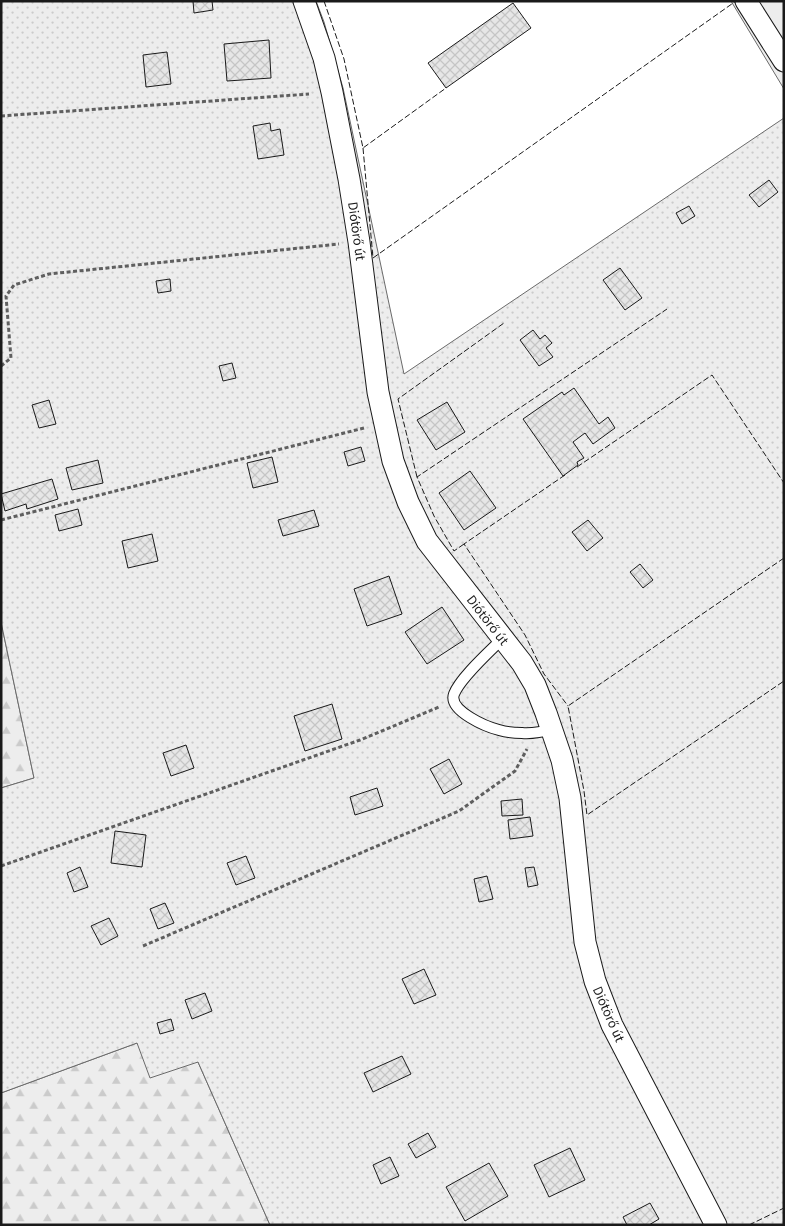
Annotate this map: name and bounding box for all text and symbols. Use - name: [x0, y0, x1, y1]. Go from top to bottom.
- street label: Diótörő út: [342, 201, 370, 262]
- street label: Diótörő út: [461, 591, 513, 650]
- street label: Diótörő út: [587, 983, 629, 1046]

